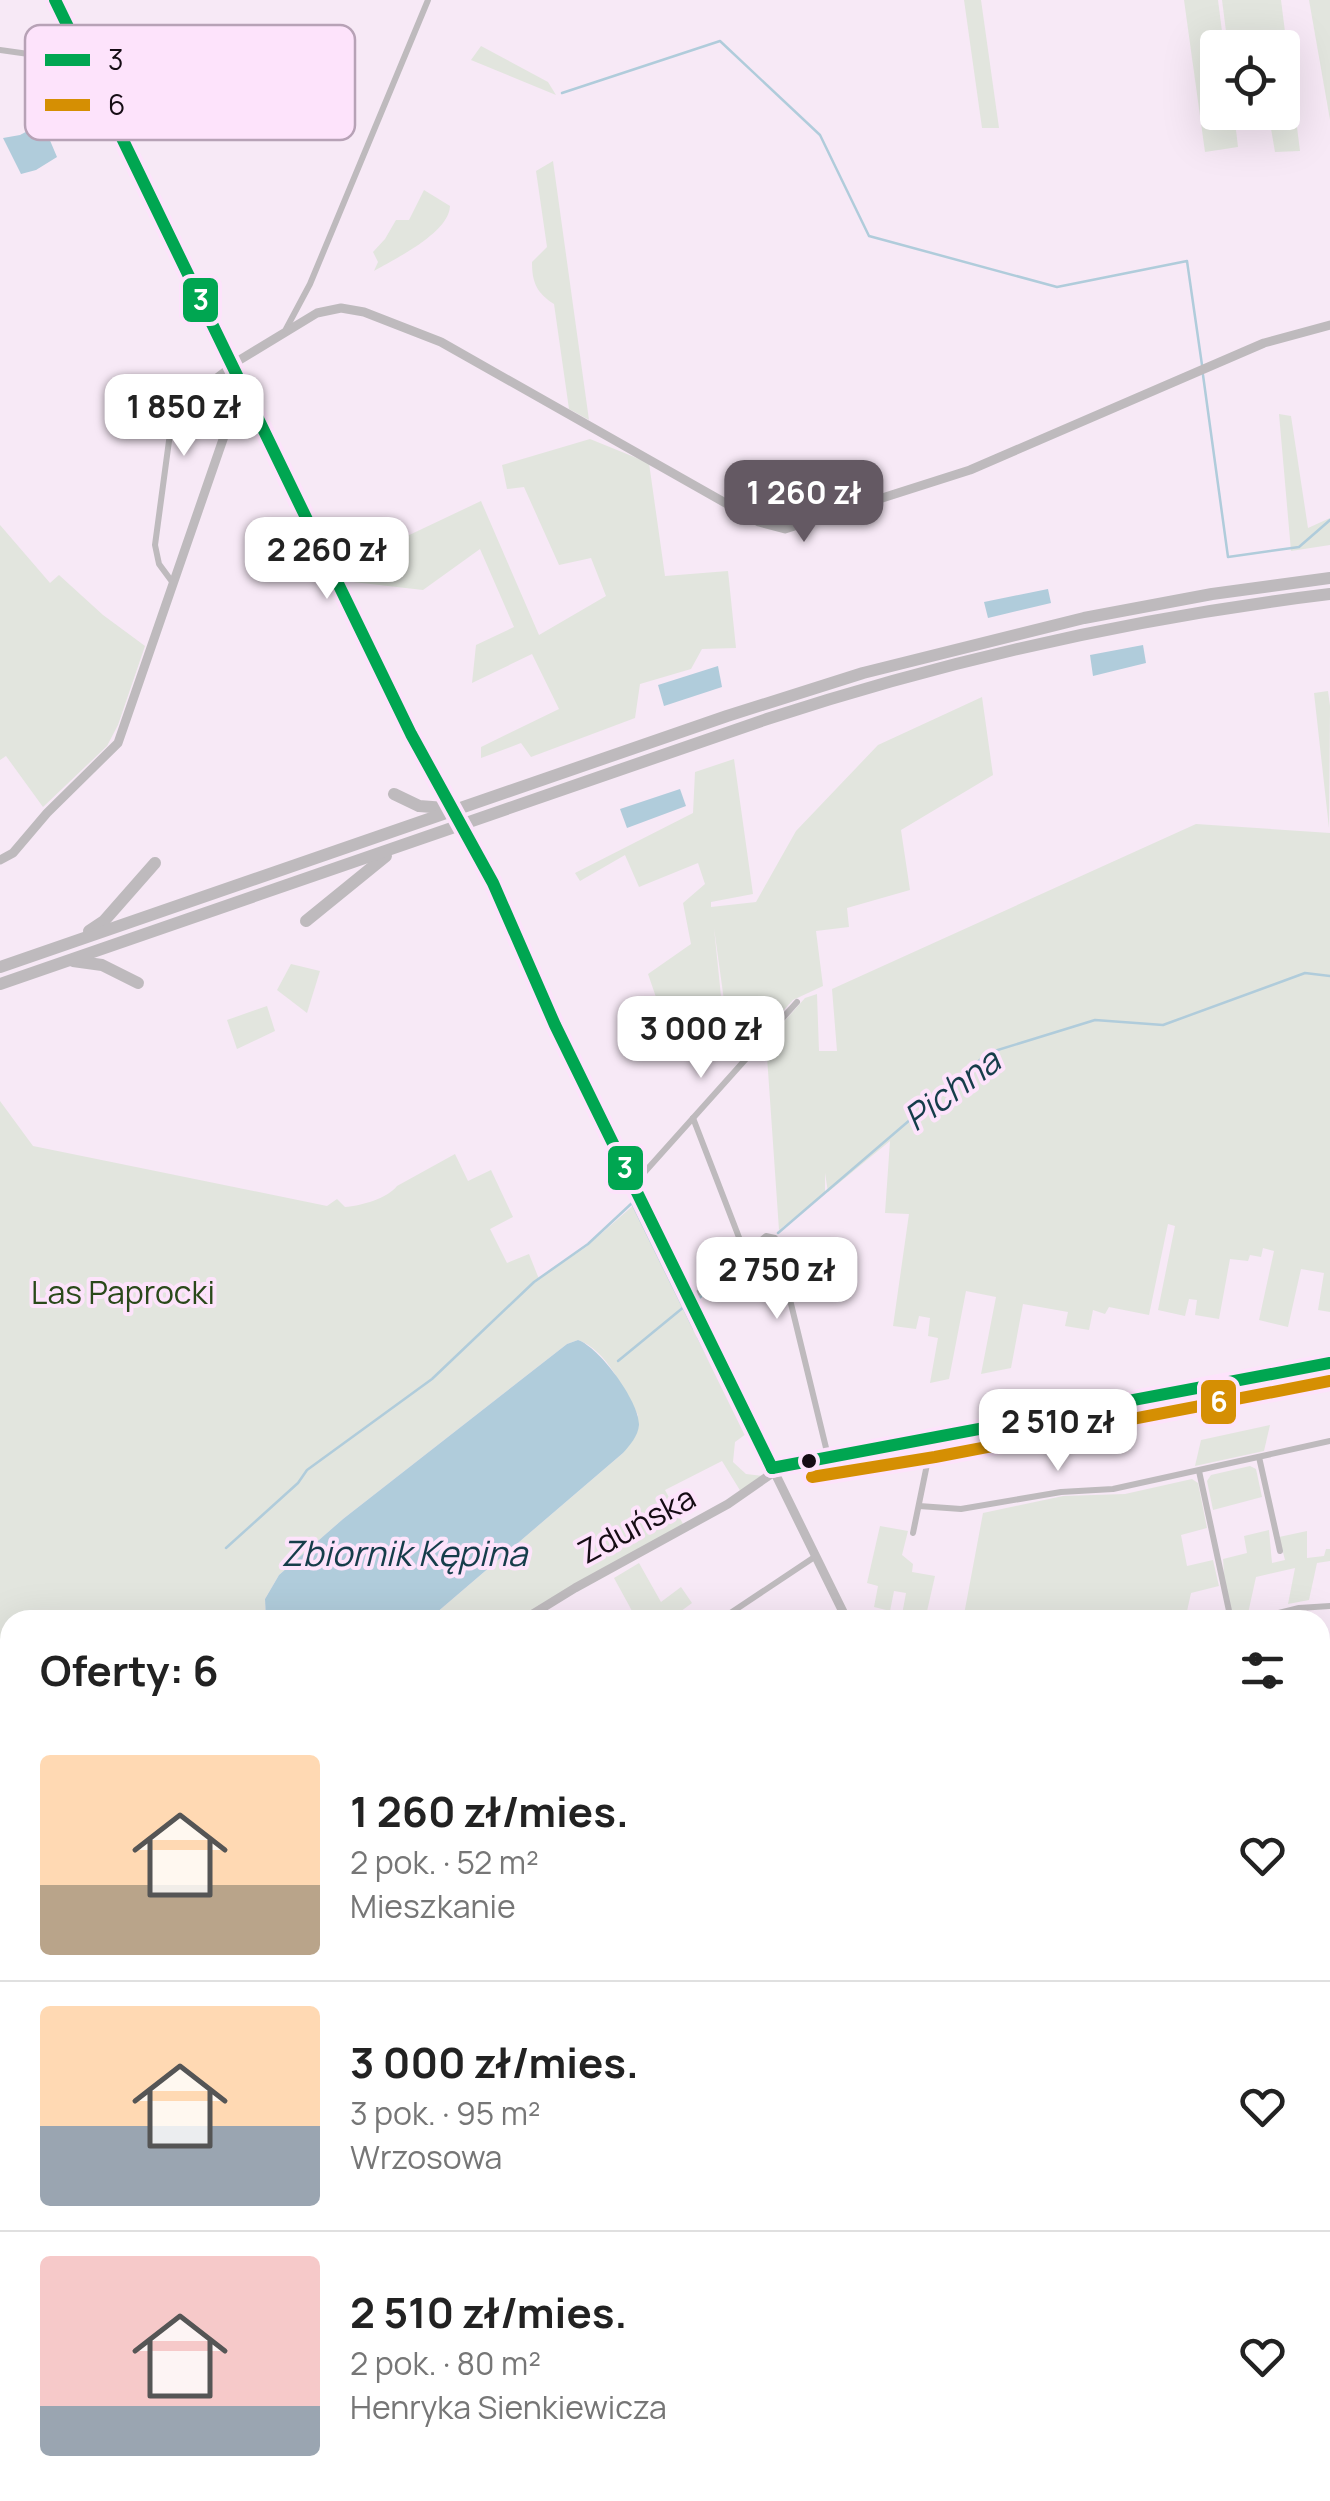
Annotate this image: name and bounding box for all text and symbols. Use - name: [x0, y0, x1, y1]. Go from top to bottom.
- legend: [25, 25, 355, 140]
- map controls: [1200, 30, 1300, 130]
- button: locate: [1200, 30, 1300, 130]
- text: 3: [108, 40, 123, 78]
- text: 6: [108, 85, 125, 123]
- line badge: 3: [181, 276, 220, 324]
- text: 3: [193, 280, 209, 318]
- pin: 1 850 zł: [81, 374, 287, 459]
- text: 1 850 zł: [127, 384, 241, 428]
- pin: 1 260 zł: [701, 460, 907, 545]
- text: 1 260 zł: [746, 470, 862, 514]
- pin: 2 260 zł: [224, 517, 430, 602]
- text: 2 260 zł: [267, 527, 387, 571]
- pin: 3 000 zł: [598, 996, 804, 1081]
- text: 3 000 zł: [639, 1006, 763, 1050]
- water label: Pichna: [893, 1036, 1011, 1141]
- line badge: 3: [606, 1144, 645, 1192]
- text: 3: [617, 1148, 633, 1186]
- pin: 2 750 zł: [674, 1237, 880, 1322]
- text: 2 750 zł: [718, 1247, 836, 1291]
- park label: Las Paprocki: [31, 1270, 215, 1314]
- line badge: 6: [1199, 1378, 1238, 1426]
- text: 6: [1210, 1382, 1228, 1420]
- pin: 2 510 zł: [955, 1389, 1161, 1474]
- text: 2 510 zł: [1001, 1399, 1115, 1443]
- unlabelled marker: [799, 1451, 819, 1471]
- street label: Zduńska: [570, 1475, 703, 1573]
- water label: Zbiornik Kępina: [281, 1529, 528, 1577]
- text: Oferty: 6: [40, 1641, 219, 1699]
- icon: filters: [1235, 1643, 1290, 1698]
- text: 1 260 zł/mies.: [350, 1782, 629, 1840]
- icon: home: [120, 1795, 240, 1915]
- icon: heart: [1235, 1828, 1290, 1883]
- text: 2 pok. · 52 m²: [350, 1840, 539, 1884]
- text: Mieszkanie: [350, 1884, 516, 1928]
- text: 3 000 zł/mies.: [350, 2033, 639, 2091]
- icon: home: [120, 2046, 240, 2166]
- icon: heart: [1235, 2079, 1290, 2134]
- text: 3 pok. · 95 m²: [350, 2091, 541, 2135]
- text: Wrzosowa: [350, 2135, 502, 2179]
- text: 2 510 zł/mies.: [350, 2283, 627, 2341]
- icon: home: [120, 2296, 240, 2416]
- icon: heart: [1235, 2329, 1290, 2384]
- text: 2 pok. · 80 m²: [350, 2341, 541, 2385]
- text: Henryka Sienkiewicza: [350, 2385, 667, 2429]

